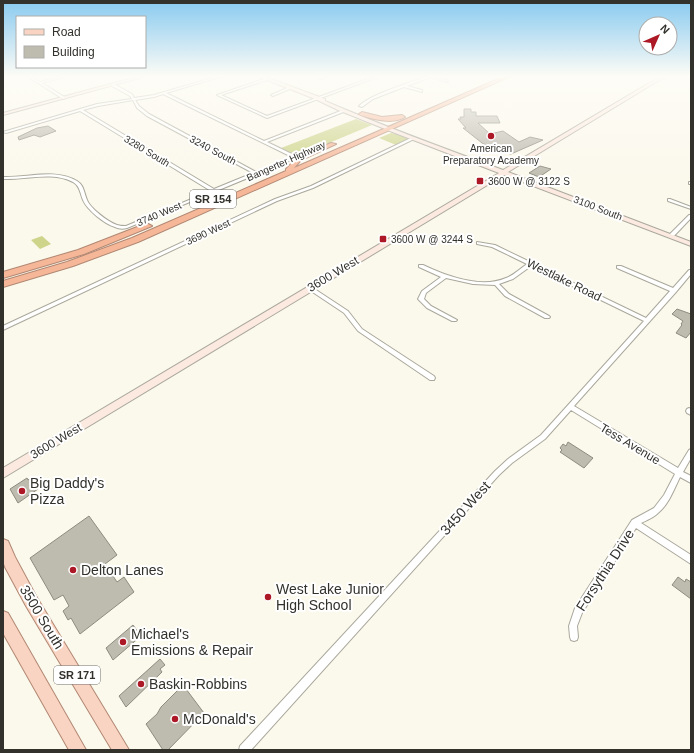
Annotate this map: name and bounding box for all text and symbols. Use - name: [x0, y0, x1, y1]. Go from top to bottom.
- legend: [16, 16, 146, 68]
- north arrow: [638, 16, 678, 56]
- text: N: [658, 22, 672, 36]
- text: Road: [52, 25, 81, 39]
- text: Building: [52, 45, 95, 59]
- marker: American Preparatory Academy: [486, 131, 496, 141]
- street label: 3280 South: [122, 133, 172, 169]
- street label: 3240 South: [188, 133, 238, 167]
- street label: Bangerter Highway: [245, 139, 327, 183]
- place label: American Preparatory Academy: [443, 143, 539, 166]
- marker: 3600 W @ 3122 S: [475, 176, 485, 186]
- place label: 3600 W @ 3122 S: [488, 176, 570, 187]
- road number: SR 154: [190, 190, 236, 208]
- street label: 3100 South: [572, 194, 624, 222]
- street label: 3740 West: [135, 200, 183, 228]
- street label: 3690 West: [184, 217, 232, 247]
- marker: 3600 W @ 3244 S: [378, 234, 388, 244]
- place label: 3600 W @ 3244 S: [391, 234, 473, 245]
- street label: 3600 West: [305, 253, 362, 295]
- street label: Westlake Road: [524, 256, 604, 304]
- street label: 3600 West: [28, 420, 85, 462]
- street label: Tess Avenue: [597, 421, 663, 468]
- place label: Big Daddy's Pizza: [30, 475, 104, 507]
- street label: 3450 West: [437, 478, 493, 538]
- marker: Big Daddy's Pizza: [17, 486, 27, 496]
- street label: Forsythia Drive: [573, 526, 637, 614]
- place label: Delton Lanes: [81, 562, 164, 578]
- marker: Delton Lanes: [68, 565, 78, 575]
- place label: West Lake Junior High School: [276, 581, 384, 613]
- street label: 3500 South: [17, 582, 67, 652]
- marker: West Lake Junior High School: [263, 592, 273, 602]
- place label: Michael's Emissions & Repair: [131, 626, 253, 658]
- marker: Michael's Emissions & Repair: [118, 637, 128, 647]
- road number: SR 171: [54, 666, 100, 684]
- place label: Baskin-Robbins: [149, 676, 247, 692]
- marker: Baskin-Robbins: [136, 679, 146, 689]
- place label: McDonald's: [183, 711, 256, 727]
- marker: McDonald's: [170, 714, 180, 724]

